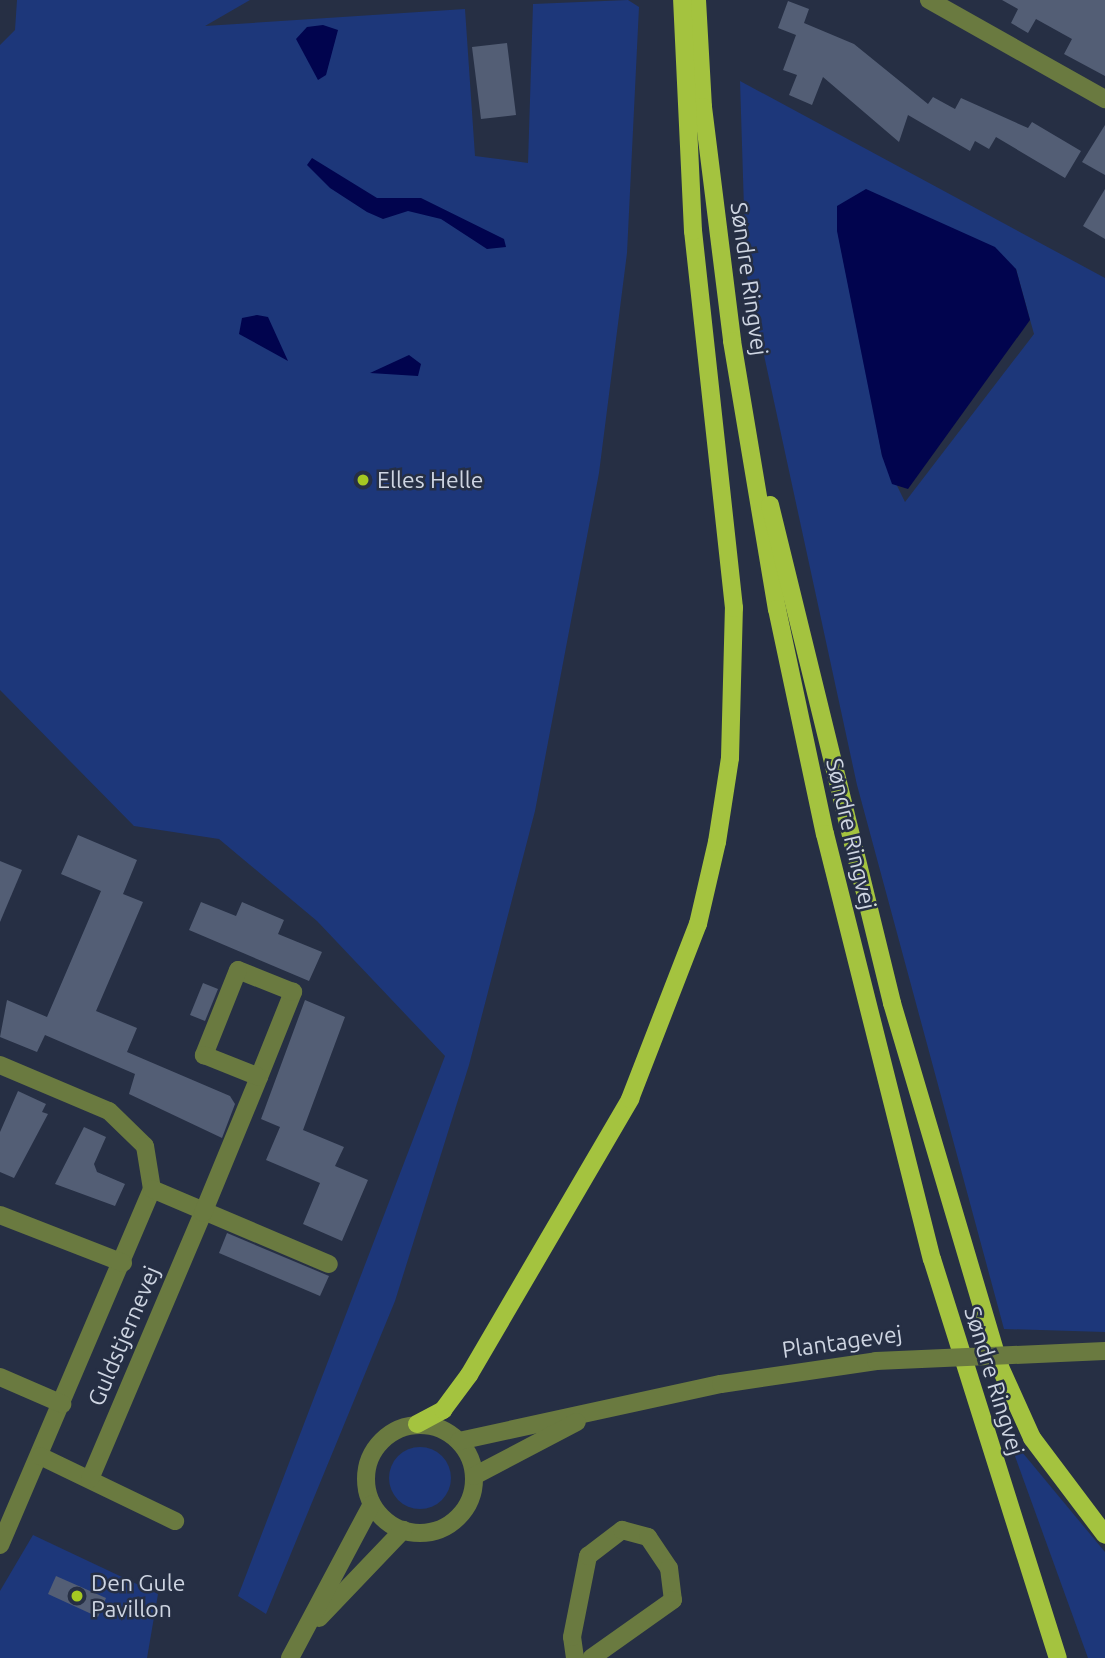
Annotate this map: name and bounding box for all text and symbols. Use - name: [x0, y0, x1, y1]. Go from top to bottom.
- street label: Søndre Ringvej: [725, 201, 773, 357]
- place label: Elles Helle: [377, 466, 483, 494]
- marker: Elles Helle: [355, 472, 371, 488]
- street label: Søndre Ringvej: [820, 756, 882, 912]
- street label: Guldstjernevej: [82, 1262, 166, 1410]
- street label: Søndre Ringvej: [958, 1303, 1030, 1459]
- street label: Plantagevej: [780, 1320, 904, 1364]
- place label: Den Gule Pavillon: [91, 1569, 185, 1623]
- marker: Den Gule Pavillon: [69, 1588, 85, 1604]

